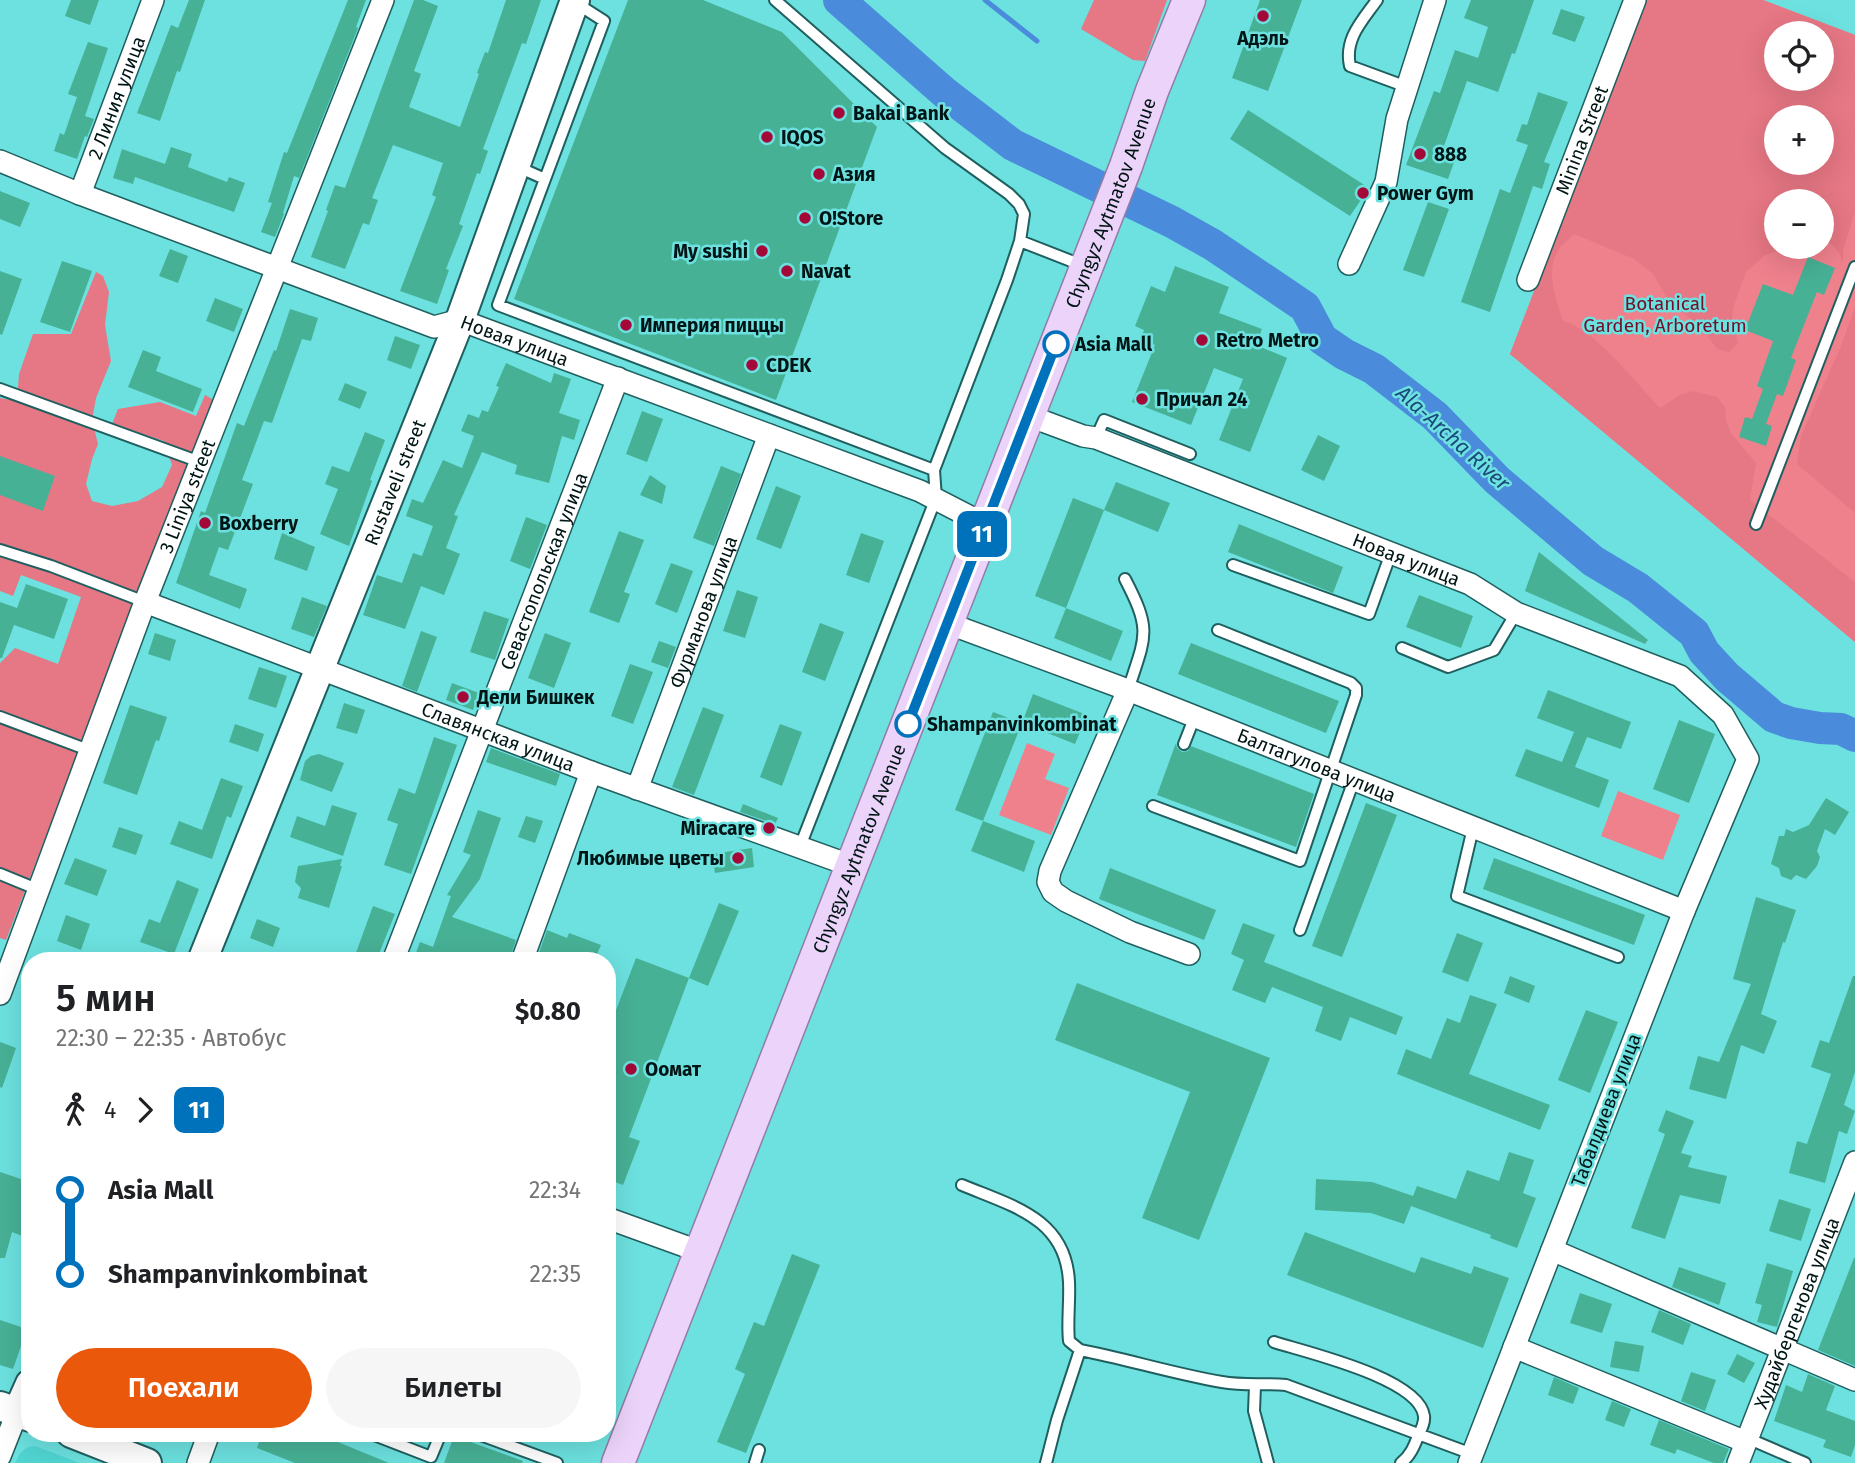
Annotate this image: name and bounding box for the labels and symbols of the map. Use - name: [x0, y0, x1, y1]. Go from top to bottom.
- marker: Адэль: [1255, 8, 1271, 24]
- place label: Адэль: [1236, 27, 1289, 50]
- street label: 2 Линия улица: [83, 33, 150, 162]
- street label: Minina Street: [1550, 82, 1613, 198]
- street label: Chyngyz Aytmatov Avenue: [1060, 94, 1160, 311]
- place label: Bakai Bank: [853, 102, 950, 125]
- marker: Bakai Bank: [831, 105, 847, 121]
- place label: IQOS: [781, 126, 824, 149]
- marker: IQOS: [759, 129, 775, 145]
- place label: 888: [1434, 143, 1467, 166]
- marker: 888: [1412, 146, 1428, 162]
- place label: Азия: [832, 163, 875, 186]
- marker: Азия: [811, 166, 827, 182]
- place label: Power Gym: [1377, 182, 1474, 205]
- marker: Power Gym: [1355, 185, 1371, 201]
- place label: O!Store: [819, 207, 883, 230]
- marker: O!Store: [797, 210, 813, 226]
- place label: My sushi: [673, 240, 748, 263]
- marker: My sushi: [754, 243, 770, 259]
- place label: Navat: [801, 260, 851, 283]
- marker: Navat: [779, 263, 795, 279]
- park label: Botanical Garden, Arboretum: [1583, 292, 1747, 337]
- street label: Новая улица: [458, 310, 572, 371]
- place label: Империя пиццы: [640, 314, 784, 337]
- marker: Империя пиццы: [618, 317, 634, 333]
- place label: Retro Metro: [1216, 329, 1319, 352]
- marker: Asia Mall: [1043, 331, 1069, 357]
- marker: Retro Metro: [1194, 332, 1210, 348]
- place label: Asia Mall: [1074, 333, 1152, 356]
- place label: CDEK: [766, 354, 812, 377]
- marker: CDEK: [744, 357, 760, 373]
- water label: Ala-Archa River: [1390, 379, 1516, 496]
- place label: Причал 24: [1156, 388, 1248, 411]
- marker: Причал 24: [1134, 391, 1150, 407]
- street label: Rustaveli street: [359, 416, 430, 549]
- street label: 3 Liniya street: [154, 436, 220, 556]
- street label: Севастопольская улица: [495, 469, 592, 673]
- line badge: 11: [950, 511, 1014, 557]
- place label: Boxberry: [219, 512, 298, 535]
- marker: Boxberry: [197, 515, 213, 531]
- street label: Новая улица: [1349, 528, 1463, 591]
- street label: Фурманова улица: [664, 533, 742, 691]
- place label: Дели Бишкек: [476, 686, 595, 709]
- marker: Дели Бишкек: [455, 689, 471, 705]
- street label: Славянская улица: [418, 697, 578, 776]
- marker: Shampanvinkombinat: [895, 711, 921, 737]
- place label: Shampanvinkombinat: [927, 713, 1117, 736]
- street label: Балтагулова улица: [1234, 723, 1399, 807]
- street label: Chyngyz Aytmatov Avenue: [807, 740, 910, 957]
- place label: Miracare: [680, 817, 755, 840]
- marker: Miracare: [761, 820, 777, 836]
- place label: Любимые цветы: [577, 847, 724, 870]
- marker: Любимые цветы: [730, 850, 746, 866]
- street label: Табалдиева улица: [1566, 1030, 1646, 1190]
- place label: Оомат: [645, 1058, 702, 1081]
- marker: Оомат: [623, 1061, 639, 1077]
- street label: Худайбергенова улица: [1749, 1214, 1844, 1412]

